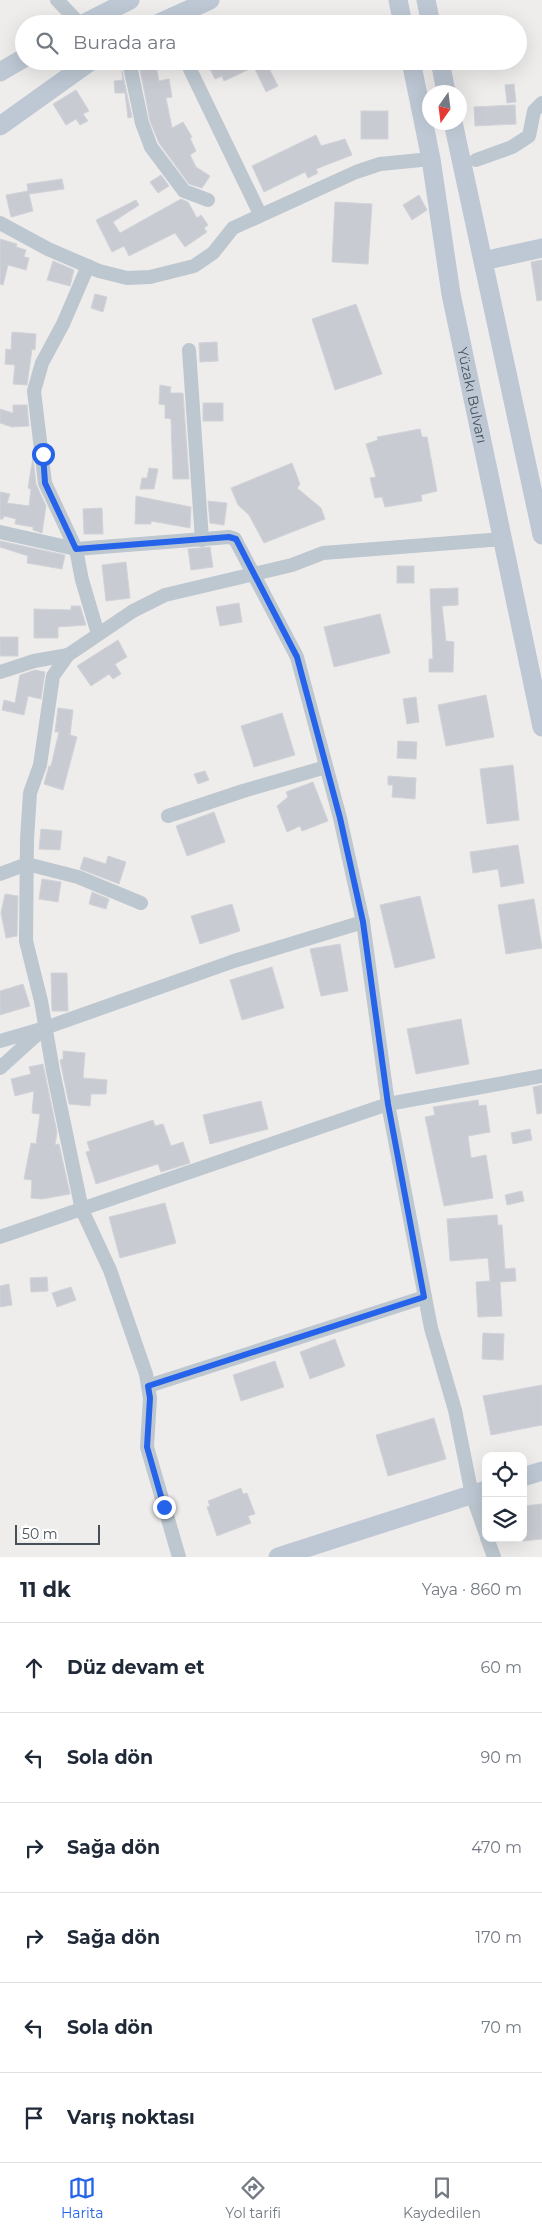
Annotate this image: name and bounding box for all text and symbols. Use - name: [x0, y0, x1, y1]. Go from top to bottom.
- search box: [15, 15, 527, 70]
- icon: search: [33, 29, 61, 57]
- text: Burada ara: [73, 31, 177, 54]
- north arrow: [422, 85, 467, 130]
- street label: Yüzakı Bulvarı: [453, 346, 491, 445]
- route start: [32, 443, 55, 466]
- map controls: [482, 1452, 527, 1542]
- button: locate: [482, 1452, 527, 1497]
- route end: [153, 1496, 176, 1519]
- button: layers: [482, 1497, 527, 1542]
- scale bar: [15, 1522, 100, 1545]
- text: 50 m: [22, 1525, 58, 1543]
- text: 11 dk: [20, 1577, 71, 1602]
- text: Yaya · 860 m: [422, 1580, 522, 1599]
- icon: ahead: [20, 1654, 48, 1682]
- text: Düz devam et: [67, 1656, 205, 1679]
- text: 60 m: [480, 1658, 522, 1677]
- icon: left: [20, 1744, 48, 1772]
- text: Sola dön: [67, 1746, 153, 1769]
- text: 90 m: [480, 1748, 522, 1767]
- icon: right: [20, 1834, 48, 1862]
- text: Sağa dön: [67, 1836, 160, 1859]
- text: 470 m: [471, 1838, 522, 1857]
- icon: right: [20, 1924, 48, 1952]
- text: Sağa dön: [67, 1926, 160, 1949]
- text: 170 m: [475, 1928, 522, 1947]
- icon: left: [20, 2014, 48, 2042]
- text: Sola dön: [67, 2016, 153, 2039]
- text: 70 m: [481, 2018, 522, 2037]
- icon: arrive: [20, 2104, 48, 2132]
- text: Varış noktası: [67, 2106, 195, 2129]
- tab: Harita: [61, 2174, 103, 2222]
- tab: Yol tarifi: [225, 2174, 281, 2222]
- tab: Kaydedilen: [403, 2174, 481, 2222]

